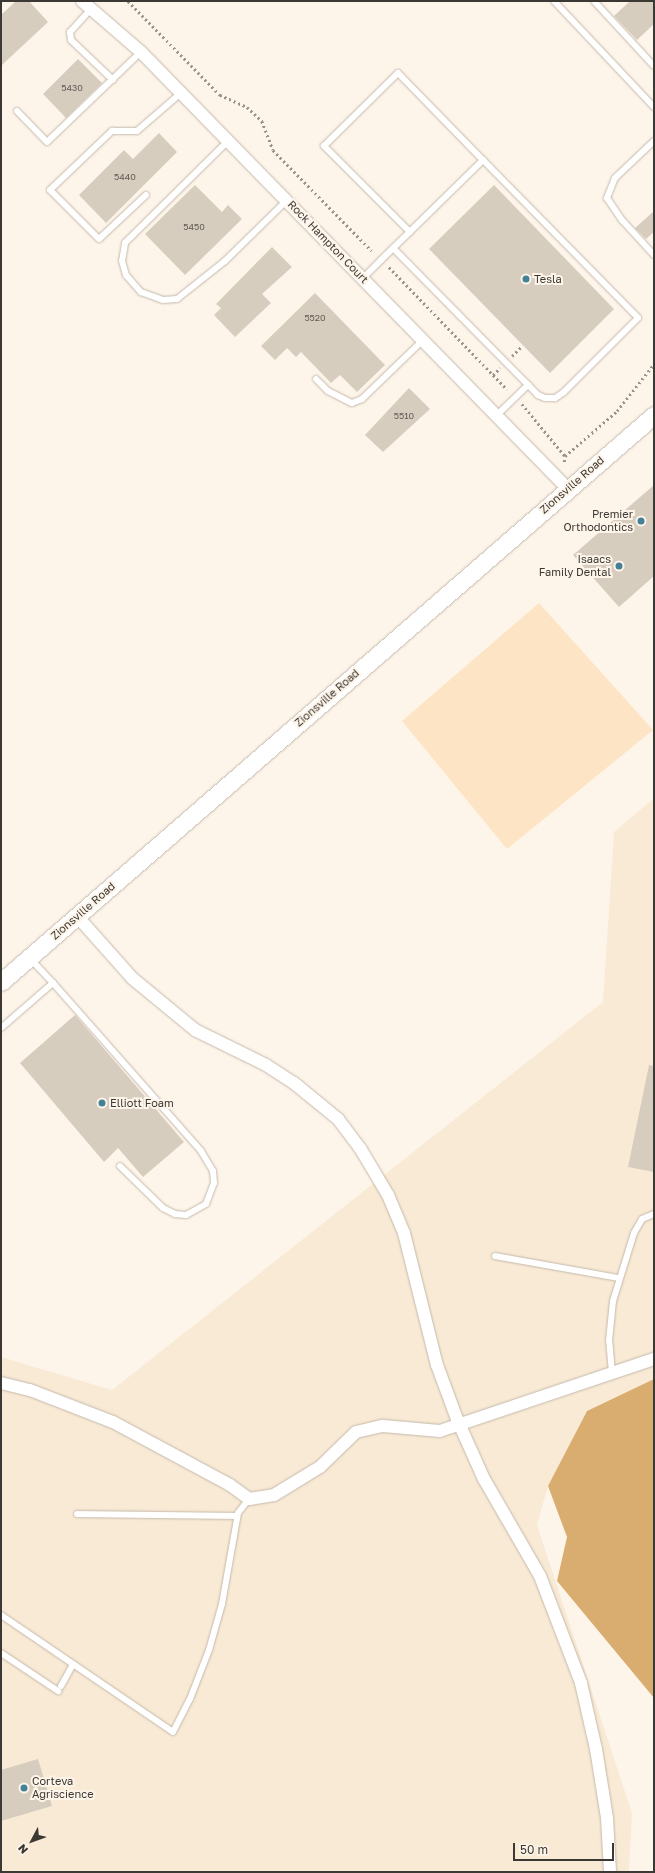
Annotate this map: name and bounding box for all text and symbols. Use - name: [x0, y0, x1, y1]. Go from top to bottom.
- house number: 5430: [61, 83, 83, 93]
- house number: 5440: [114, 172, 136, 182]
- street label: Rock Hampton Court: [285, 198, 371, 286]
- house number: 5450: [183, 222, 205, 232]
- place label: Tesla: [534, 272, 562, 286]
- marker: Tesla: [521, 274, 531, 284]
- house number: 5520: [304, 313, 326, 323]
- house number: 5510: [394, 411, 414, 421]
- street label: Zionsville Road: [537, 453, 607, 517]
- place label: Premier Orthodontics: [563, 508, 633, 534]
- marker: Premier Orthodontics: [636, 516, 646, 526]
- place label: Isaacs Family Dental: [539, 553, 611, 579]
- marker: Isaacs Family Dental: [614, 561, 624, 571]
- street label: Zionsville Road: [292, 666, 362, 730]
- street label: Zionsville Road: [48, 879, 118, 943]
- place label: Elliott Foam: [110, 1096, 174, 1110]
- marker: Elliott Foam: [97, 1098, 107, 1108]
- place label: Corteva Agriscience: [32, 1775, 94, 1801]
- marker: Corteva Agriscience: [19, 1783, 29, 1793]
- north arrow: [12, 1821, 52, 1861]
- scale bar: [515, 1835, 616, 1861]
- text: N: [15, 1842, 30, 1857]
- text: 50 m: [520, 1842, 548, 1857]

